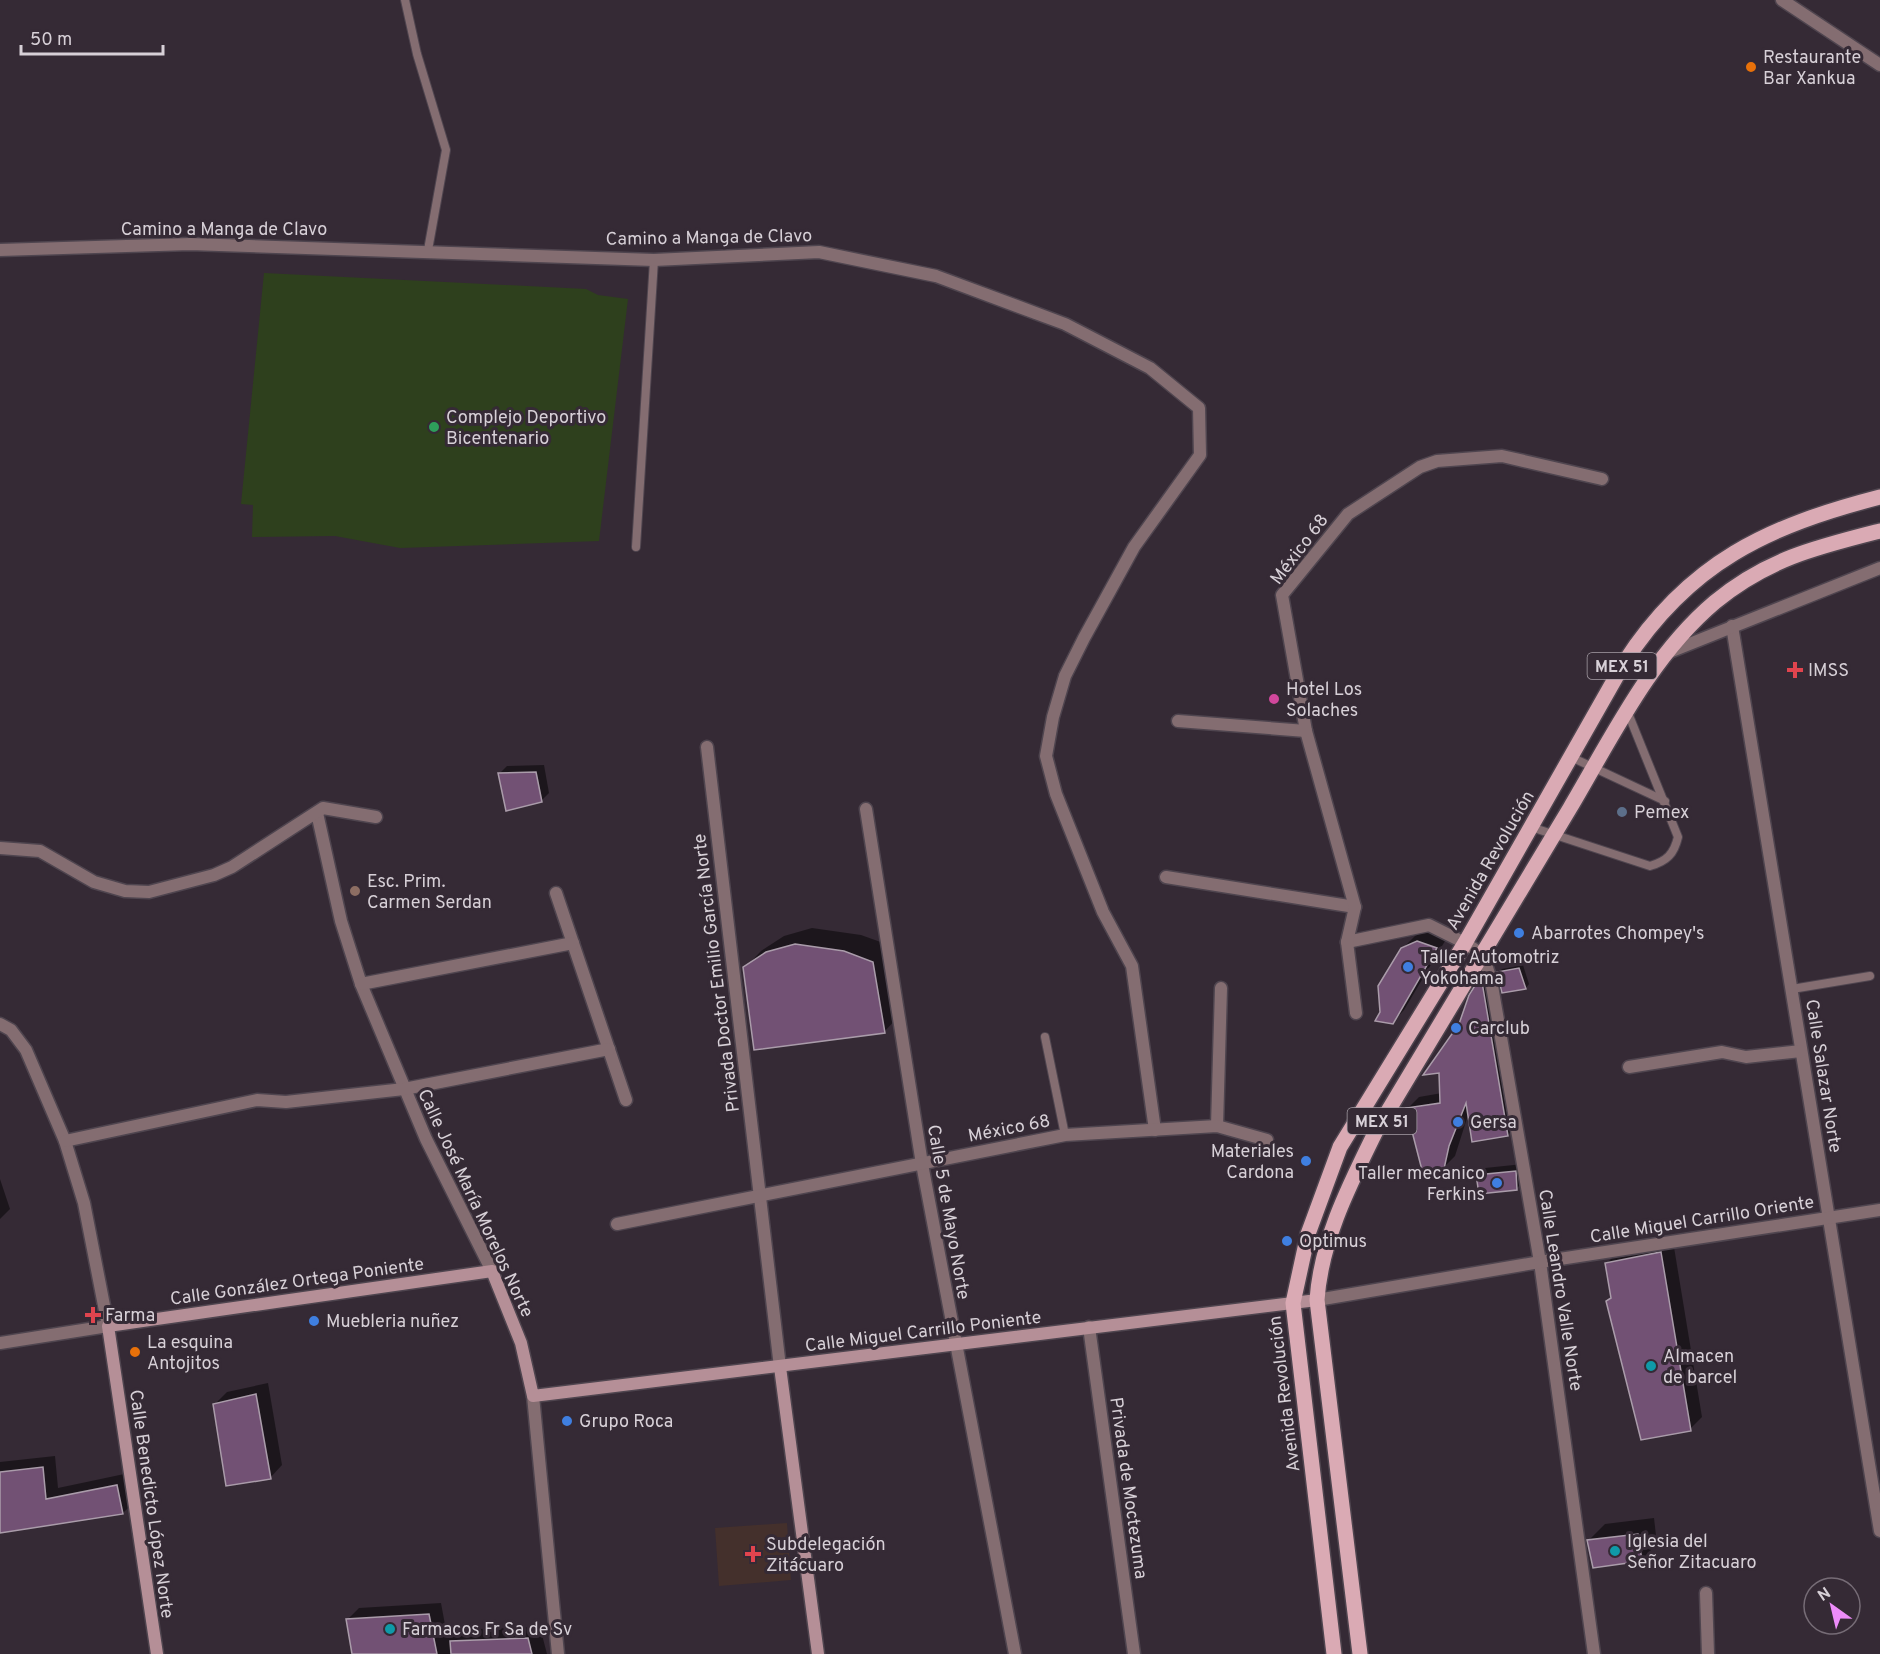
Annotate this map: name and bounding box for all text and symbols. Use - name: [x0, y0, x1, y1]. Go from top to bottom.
- scale bar: [21, 18, 164, 56]
- text: 50 m: [30, 29, 72, 52]
- place label: Restaurante Bar Xankua: [1763, 47, 1861, 91]
- marker: Restaurante Bar Xankua: [1744, 60, 1758, 74]
- street label: Camino a Manga de Clavo: [121, 219, 327, 242]
- street label: Camino a Manga de Clavo: [606, 225, 812, 252]
- place label: Complejo Deportivo Bicentenario: [446, 407, 606, 451]
- marker: Complejo Deportivo Bicentenario: [427, 420, 441, 434]
- street label: México 68: [1266, 510, 1334, 590]
- road number: MEX 51: [1588, 653, 1656, 679]
- place label: IMSS: [1808, 660, 1849, 683]
- marker: IMSS: [1786, 661, 1804, 679]
- place label: Hotel Los Solaches: [1286, 679, 1362, 723]
- marker: Hotel Los Solaches: [1267, 692, 1281, 706]
- street label: Avenida Revolución: [1442, 787, 1541, 935]
- place label: Pemex: [1634, 802, 1689, 825]
- marker: Pemex: [1615, 805, 1629, 819]
- street label: Privada Doctor Emilio García Norte: [689, 832, 746, 1113]
- place label: Esc. Prim. Carmen Serdan: [367, 871, 492, 915]
- marker: Esc. Prim. Carmen Serdan: [348, 884, 362, 898]
- place label: Abarrotes Chompey's: [1531, 923, 1705, 946]
- marker: Abarrotes Chompey's: [1512, 926, 1526, 940]
- place label: Taller Automotriz Yokohama: [1420, 947, 1559, 991]
- marker: Taller Automotriz Yokohama: [1401, 960, 1415, 974]
- street label: Calle Salazar Norte: [1799, 998, 1846, 1155]
- place label: Carclub: [1468, 1018, 1530, 1041]
- marker: Carclub: [1449, 1021, 1463, 1035]
- street label: Calle José María Morelos Norte: [411, 1086, 538, 1322]
- road number: MEX 51: [1348, 1108, 1416, 1134]
- street label: México 68: [966, 1110, 1052, 1149]
- place label: Gersa: [1470, 1112, 1517, 1135]
- marker: Gersa: [1451, 1115, 1465, 1129]
- street label: Calle 5 de Mayo Norte: [921, 1123, 974, 1302]
- place label: Materiales Cardona: [1211, 1141, 1294, 1185]
- marker: Materiales Cardona: [1299, 1154, 1313, 1168]
- place label: Taller mecanico Ferkins: [1358, 1163, 1485, 1207]
- marker: Taller mecanico Ferkins: [1490, 1176, 1504, 1190]
- street label: Calle Leandro Valle Norte: [1532, 1188, 1587, 1393]
- street label: Calle Miguel Carrillo Oriente: [1589, 1191, 1816, 1250]
- place label: Optimus: [1299, 1231, 1367, 1254]
- marker: Optimus: [1280, 1234, 1294, 1248]
- street label: Calle González Ortega Poniente: [169, 1253, 426, 1312]
- place label: Farma: [105, 1305, 155, 1328]
- street label: Calle Miguel Carrillo Poniente: [804, 1307, 1043, 1358]
- marker: Farma: [86, 1308, 100, 1322]
- place label: Muebleria nuñez: [326, 1311, 459, 1334]
- marker: Muebleria nuñez: [307, 1314, 321, 1328]
- street label: Avenida Revolución: [1264, 1314, 1306, 1473]
- place label: La esquina Antojitos: [147, 1332, 233, 1376]
- marker: La esquina Antojitos: [128, 1345, 142, 1359]
- place label: Almacen de barcel: [1663, 1346, 1737, 1390]
- marker: Almacen de barcel: [1644, 1359, 1658, 1373]
- street label: Calle Benedicto López Norte: [123, 1388, 178, 1620]
- street label: Privada de Moctezuma: [1103, 1396, 1152, 1581]
- place label: Grupo Roca: [579, 1411, 673, 1434]
- marker: Grupo Roca: [560, 1414, 574, 1428]
- place label: Iglesia del Señor Zitacuaro: [1627, 1531, 1757, 1575]
- place label: Subdelegación Zitácuaro: [766, 1534, 886, 1578]
- marker: Iglesia del Señor Zitacuaro: [1608, 1544, 1622, 1558]
- marker: Subdelegación Zitácuaro: [744, 1545, 762, 1563]
- north arrow: [1802, 1576, 1862, 1636]
- text: N: [1814, 1584, 1835, 1607]
- place label: Farmacos Fr Sa de Sv: [402, 1619, 572, 1642]
- marker: Farmacos Fr Sa de Sv: [383, 1622, 397, 1636]

